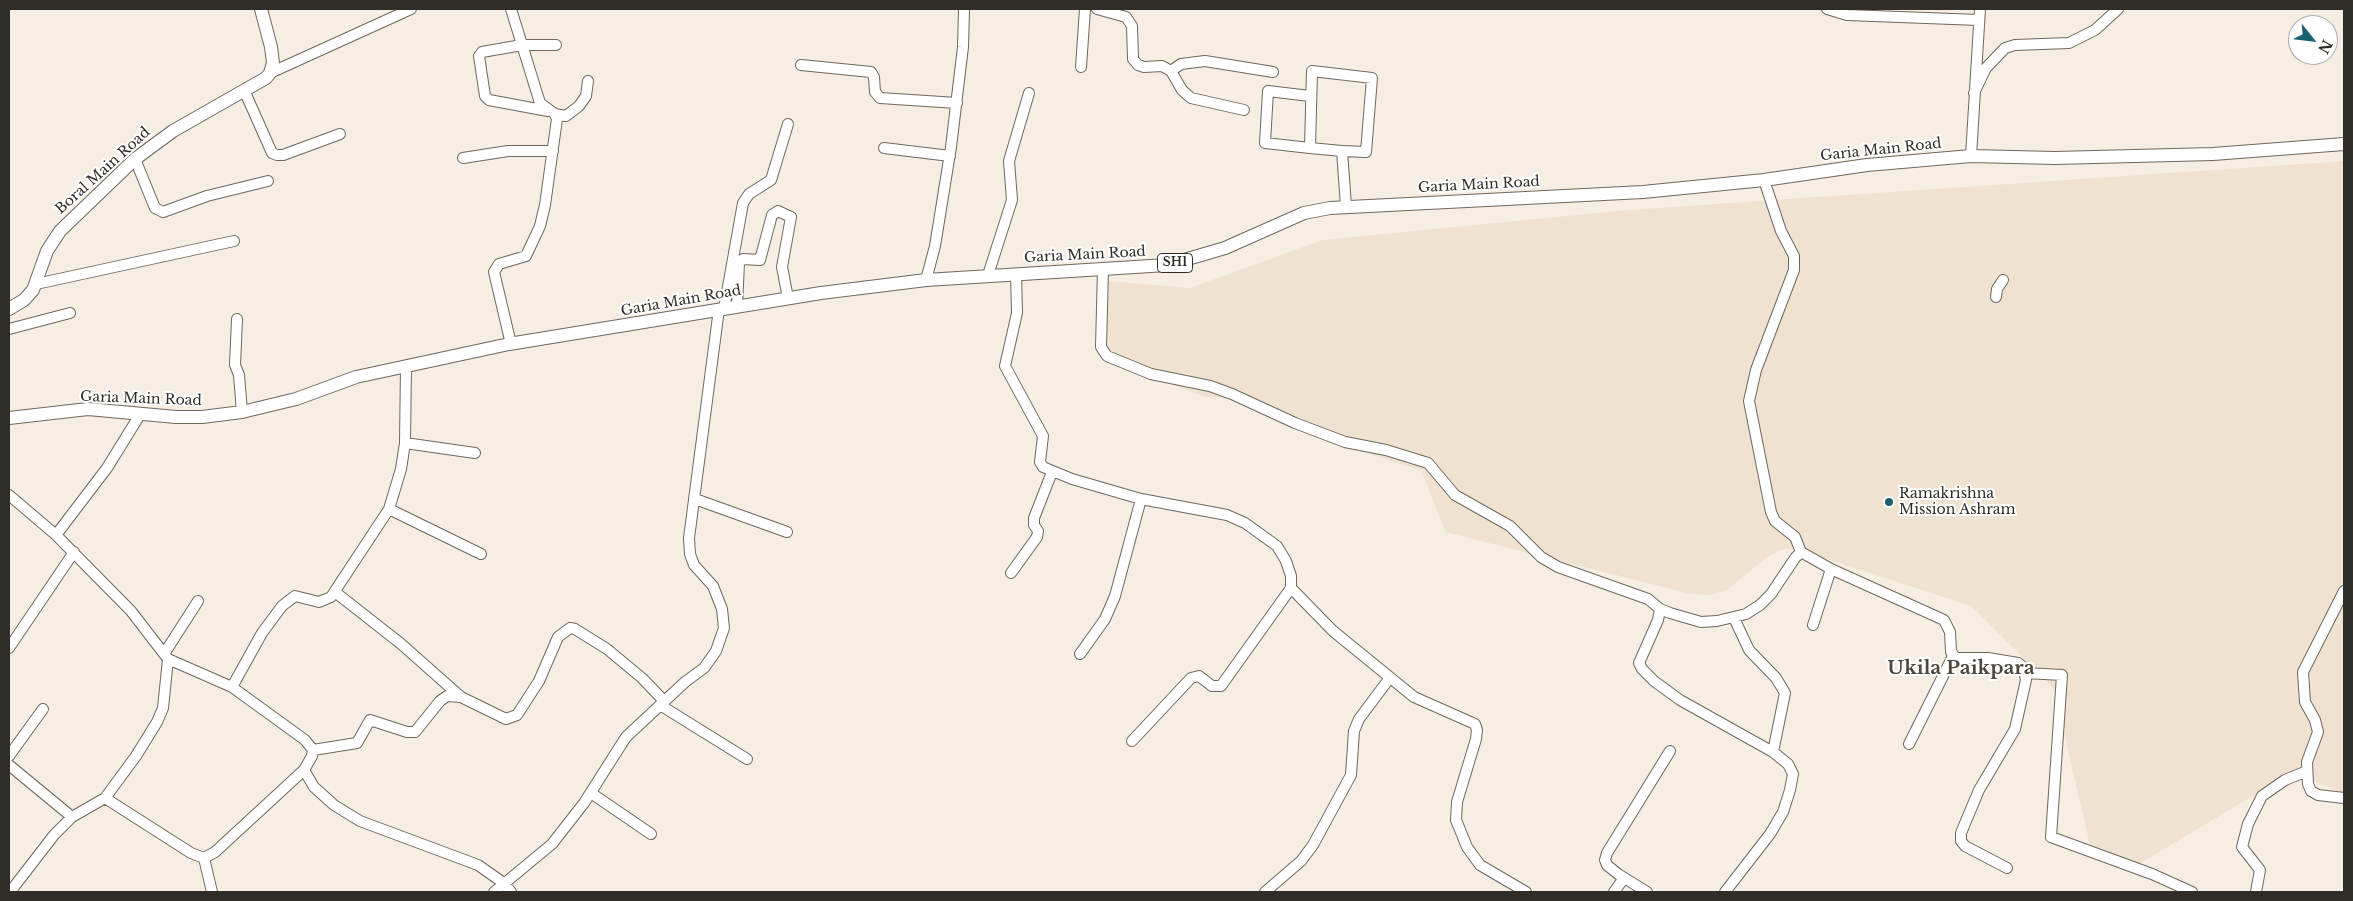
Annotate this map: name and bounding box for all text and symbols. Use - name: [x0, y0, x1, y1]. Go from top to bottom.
- north arrow: [2288, 15, 2338, 65]
- text: N: [2314, 37, 2336, 57]
- street label: Boral Main Road: [52, 124, 154, 218]
- street label: Garia Main Road: [1820, 135, 1942, 165]
- street label: Garia Main Road: [1418, 173, 1540, 197]
- street label: Garia Main Road: [1024, 243, 1146, 267]
- road number: SH1: [1158, 254, 1192, 272]
- street label: Garia Main Road: [620, 282, 742, 320]
- street label: Garia Main Road: [80, 388, 202, 410]
- place label: Ramakrishna Mission Ashram: [1899, 486, 2016, 518]
- marker: Ramakrishna Mission Ashram: [1883, 496, 1895, 508]
- district label: Ukila Paikpara: [1887, 658, 2035, 680]

